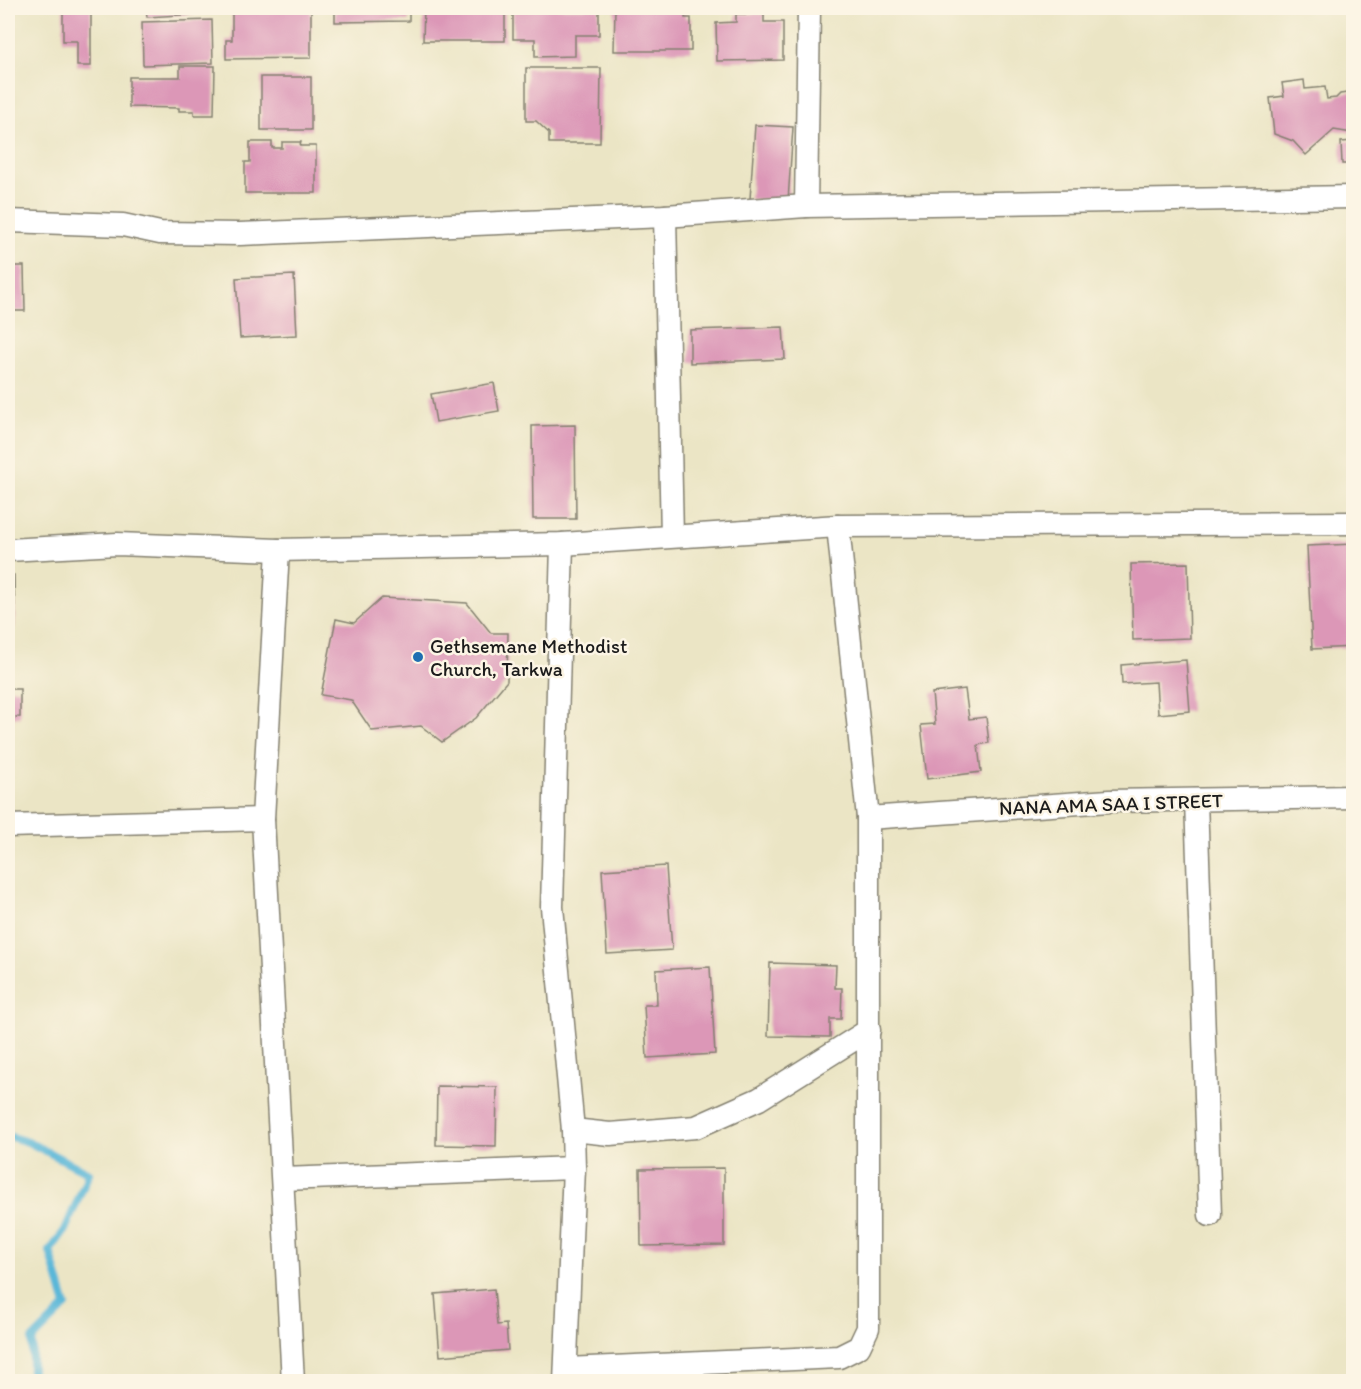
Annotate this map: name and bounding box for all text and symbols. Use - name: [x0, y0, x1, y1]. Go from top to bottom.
- place label: Gethsemane Methodist Church, Tarkwa: [430, 634, 627, 681]
- marker: Gethsemane Methodist Church, Tarkwa: [411, 650, 425, 664]
- street label: NANA AMA SAA I STREET: [999, 788, 1223, 820]

